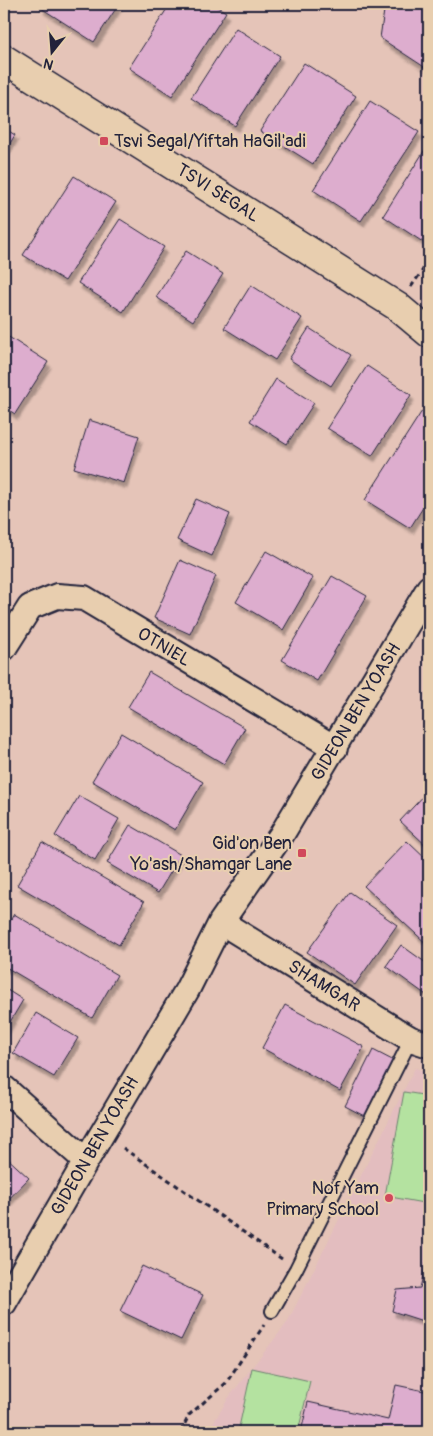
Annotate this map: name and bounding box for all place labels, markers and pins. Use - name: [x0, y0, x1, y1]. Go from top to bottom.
- place label: Tsvi Segal/Yiftah HaGil'adi: [114, 130, 306, 153]
- marker: Tsvi Segal/Yiftah HaGil'adi: [98, 135, 110, 147]
- place label: Gid'on Ben Yo'ash/Shamgar Lane: [130, 832, 292, 876]
- marker: Gid'on Ben Yo'ash/Shamgar Lane: [296, 847, 308, 859]
- place label: Nof Yam Primary School: [266, 1177, 379, 1221]
- marker: Nof Yam Primary School: [383, 1192, 395, 1204]

